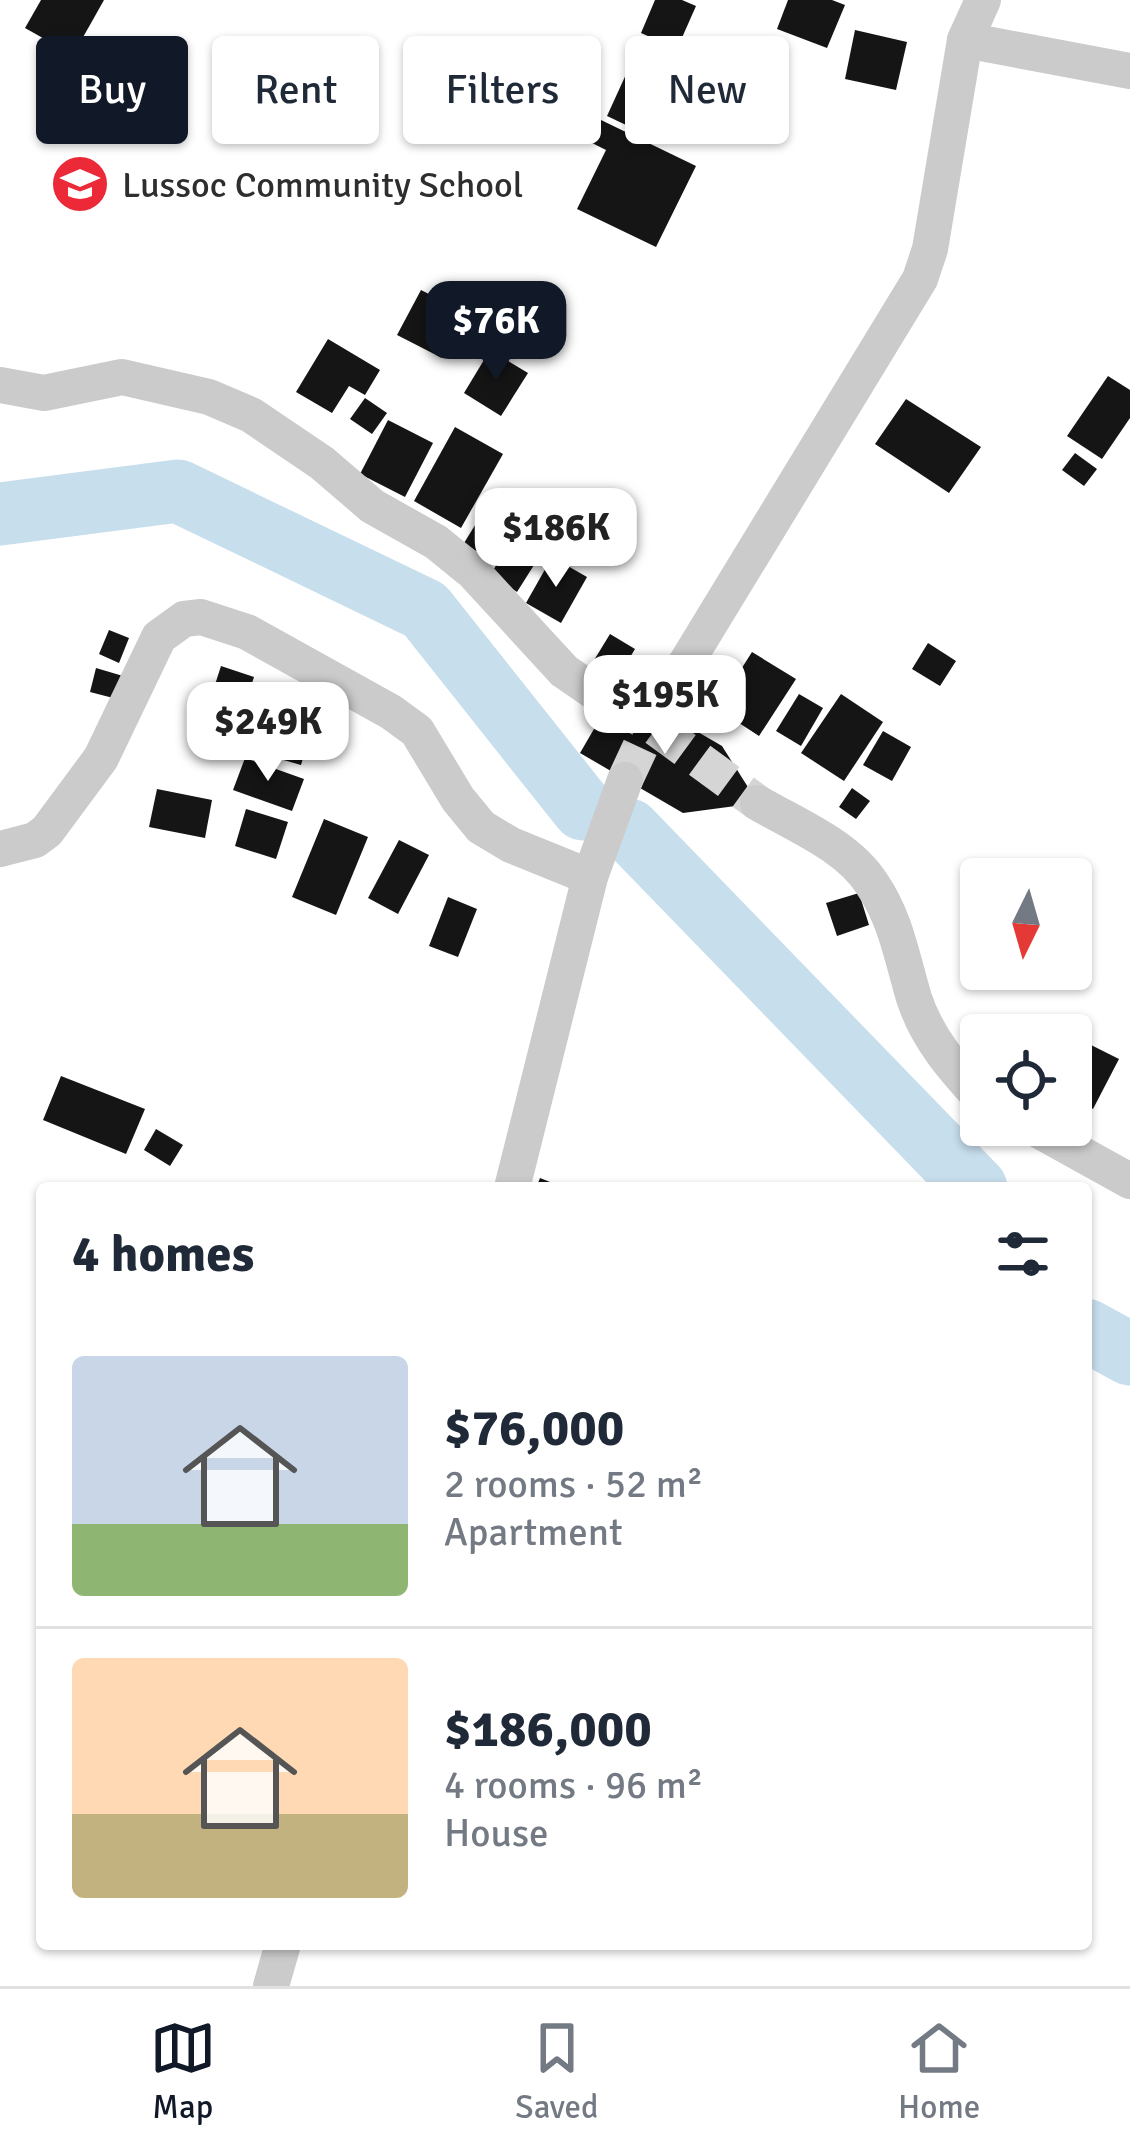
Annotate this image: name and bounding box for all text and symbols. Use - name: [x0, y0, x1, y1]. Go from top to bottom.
- chip: Buy: [36, 36, 188, 144]
- chip: Rent: [212, 36, 379, 144]
- chip: Filters: [403, 36, 601, 144]
- chip: New: [625, 36, 789, 144]
- school or university icon: Lussoc Community School: [49, 153, 111, 215]
- place label: Lussoc Community School: [122, 163, 523, 208]
- pin: $76K: [425, 281, 567, 383]
- text: $76K: [452, 296, 540, 344]
- pin: $186K: [472, 488, 640, 590]
- text: $186K: [502, 503, 610, 551]
- pin: $195K: [581, 655, 749, 757]
- text: $195K: [611, 670, 719, 718]
- pin: $249K: [184, 682, 352, 784]
- text: $249K: [214, 697, 322, 745]
- north arrow: [960, 858, 1092, 990]
- map controls: [960, 858, 1092, 1146]
- button: locate: [960, 1014, 1092, 1146]
- icon: filters: [990, 1221, 1056, 1287]
- text: 4 homes: [72, 1223, 254, 1286]
- text: $76,000: [444, 1397, 624, 1460]
- icon: home: [168, 1404, 312, 1548]
- text: 2 rooms · 52 m²: [444, 1460, 703, 1508]
- text: Apartment: [444, 1508, 623, 1556]
- text: $186,000: [444, 1698, 652, 1761]
- icon: home: [168, 1706, 312, 1850]
- text: 4 rooms · 96 m²: [444, 1761, 703, 1809]
- text: House: [444, 1809, 549, 1857]
- tab: Map: [150, 2015, 216, 2128]
- tab: Saved: [515, 2015, 598, 2128]
- tab: Home: [898, 2015, 980, 2128]

